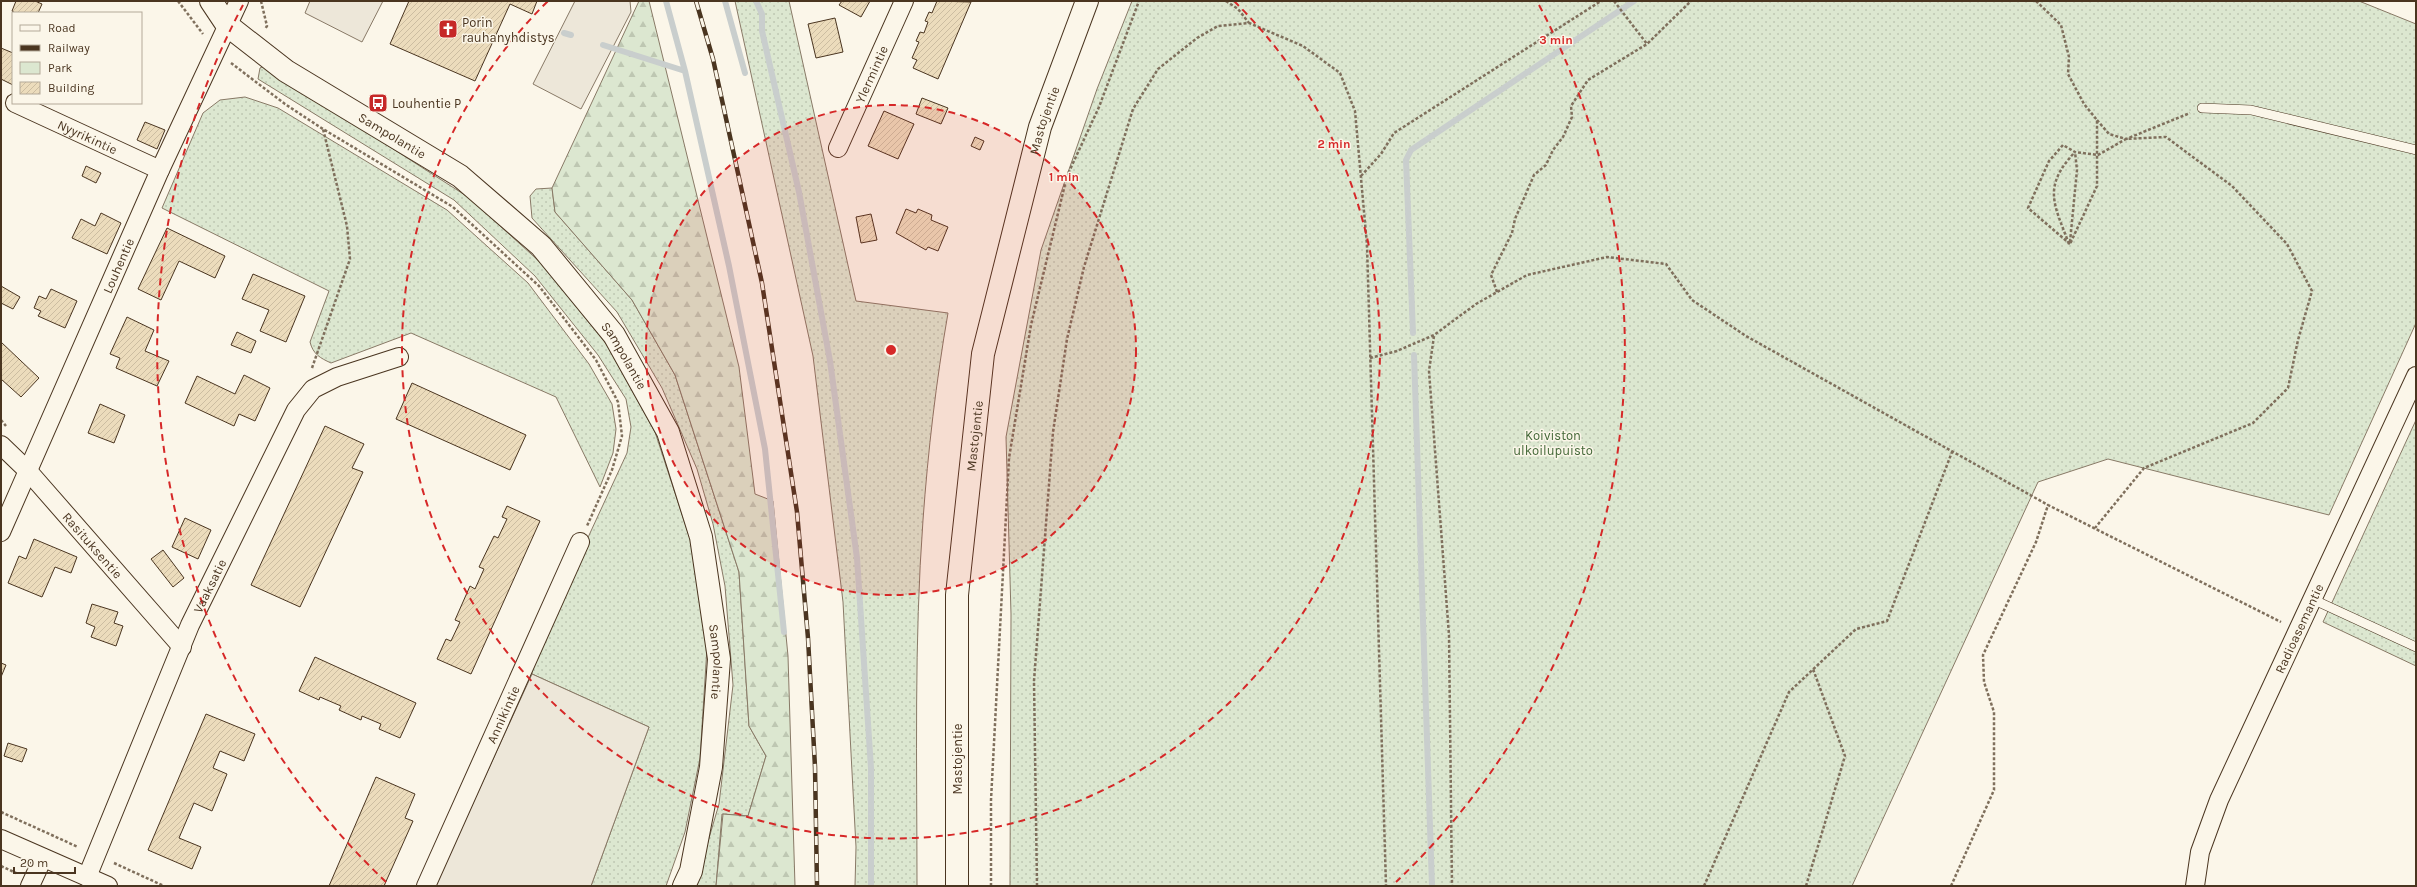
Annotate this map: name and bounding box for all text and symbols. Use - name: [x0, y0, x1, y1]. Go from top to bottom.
- legend: [12, 12, 142, 104]
- place label: Porin rauhanyhdistys: [462, 15, 555, 45]
- church icon: Porin rauhanyhdistys: [437, 18, 459, 40]
- text: Road: [48, 21, 76, 35]
- text: 3 min: [1539, 33, 1573, 47]
- text: Railway: [48, 41, 90, 55]
- street label: Ylermintie: [852, 43, 891, 105]
- text: Park: [48, 61, 73, 75]
- text: Building: [48, 81, 95, 95]
- street label: Mastojentie: [1026, 84, 1063, 156]
- bus stop icon: Louhentie P: [367, 92, 389, 114]
- place label: Louhentie P: [392, 96, 461, 111]
- street label: Sampolantie: [356, 110, 429, 162]
- street label: Nyyrikintie: [55, 117, 120, 157]
- text: 2 min: [1317, 137, 1351, 151]
- text: 1 min: [1049, 170, 1079, 184]
- street label: Louhentie: [100, 235, 137, 296]
- street label: Sampolantie: [598, 319, 650, 392]
- centre of rings: [884, 343, 898, 357]
- street label: Mastojentie: [963, 400, 986, 472]
- park label: Koiviston ulkoilupuisto: [1513, 428, 1593, 458]
- street label: Rasituksentie: [60, 509, 126, 582]
- street label: Vaaksatie: [190, 556, 229, 615]
- street label: Radioasemantie: [2272, 581, 2327, 676]
- street label: Sampolantie: [706, 623, 726, 700]
- street label: Annikintie: [484, 683, 523, 746]
- street label: Mastojentie: [950, 723, 965, 795]
- scale bar: [14, 849, 75, 875]
- text: 20 m: [20, 856, 48, 870]

